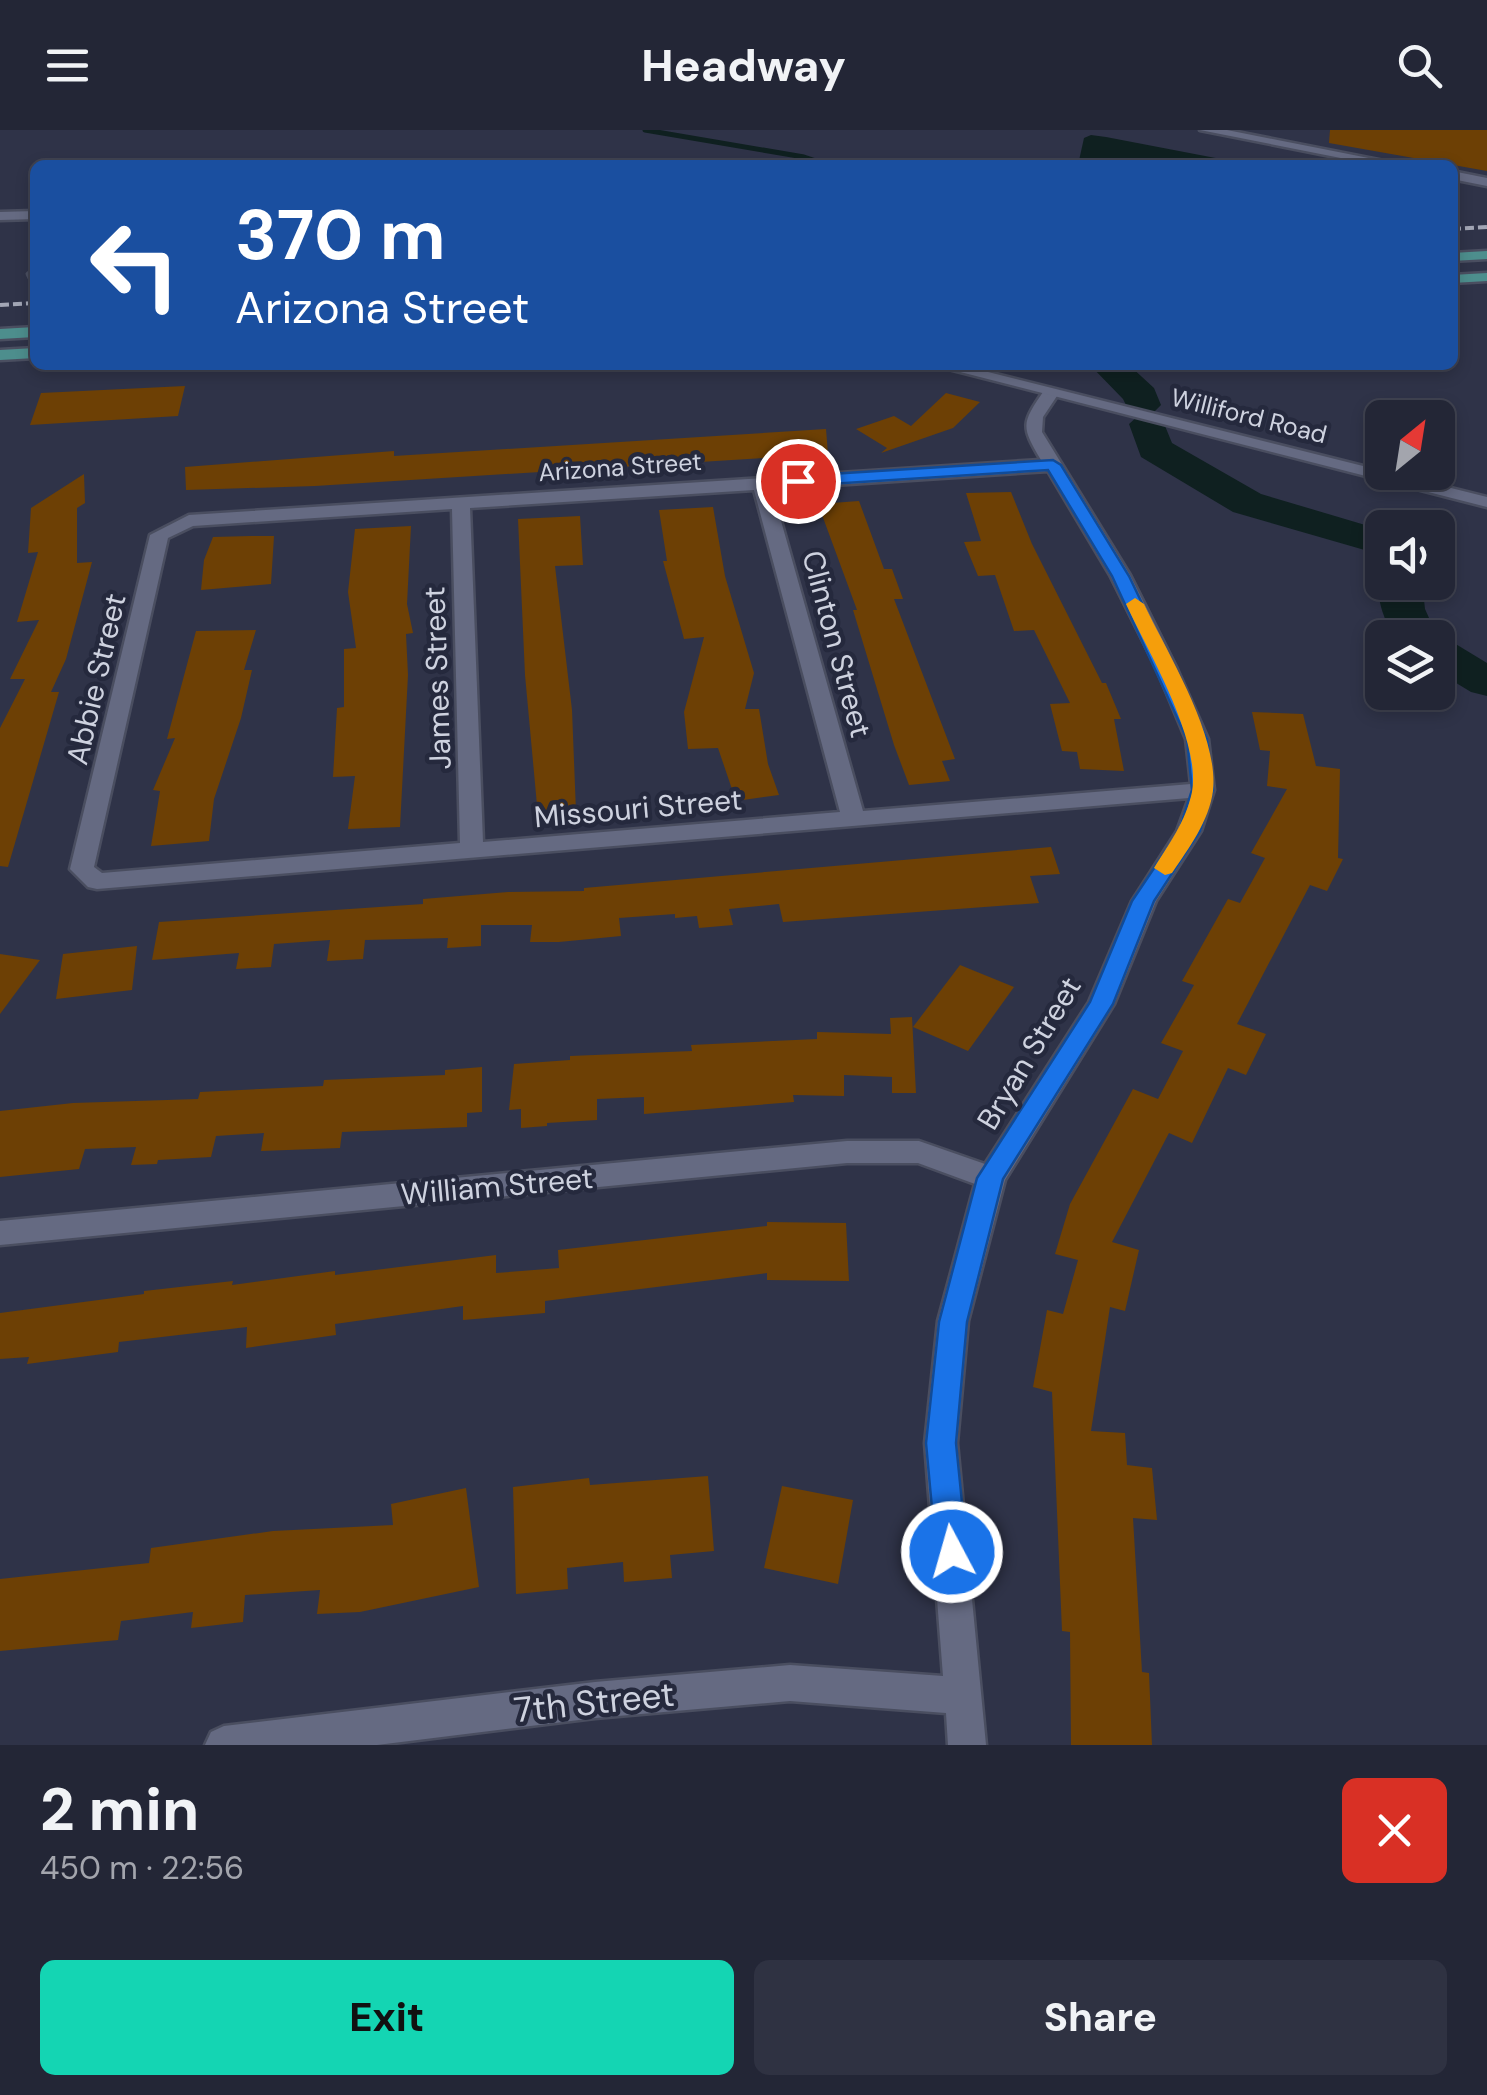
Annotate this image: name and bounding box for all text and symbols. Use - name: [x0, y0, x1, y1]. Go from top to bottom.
- text: Headway: [641, 36, 846, 95]
- icon: menu: [40, 38, 95, 93]
- icon: search: [1392, 38, 1447, 93]
- text: 370 m: [235, 190, 446, 281]
- icon: left: [70, 200, 200, 330]
- text: Arizona Street: [235, 278, 529, 337]
- street label: Williford Road: [1168, 381, 1330, 451]
- north arrow: [1365, 400, 1455, 490]
- map controls: [1365, 400, 1455, 710]
- pin: [756, 439, 841, 524]
- street label: Arizona Street: [537, 445, 703, 489]
- icon: arrive: [771, 454, 826, 509]
- button: sound: [1365, 510, 1455, 600]
- street label: Clinton Street: [793, 546, 881, 742]
- street label: James Street: [414, 586, 460, 770]
- street label: Abbie Street: [57, 589, 135, 769]
- button: layers: [1365, 620, 1455, 710]
- street label: Missouri Street: [532, 779, 744, 837]
- street label: Bryan Street: [968, 969, 1090, 1137]
- street label: William Street: [399, 1158, 595, 1214]
- position arrow: [900, 1500, 1004, 1604]
- street label: 7th Street: [512, 1671, 676, 1733]
- text: 2 min: [40, 1770, 199, 1849]
- button: close: [1342, 1778, 1447, 1883]
- text: 450 m · 22:56: [40, 1847, 244, 1889]
- button: Exit: [40, 1960, 734, 2075]
- button: Share: [754, 1960, 1447, 2075]

